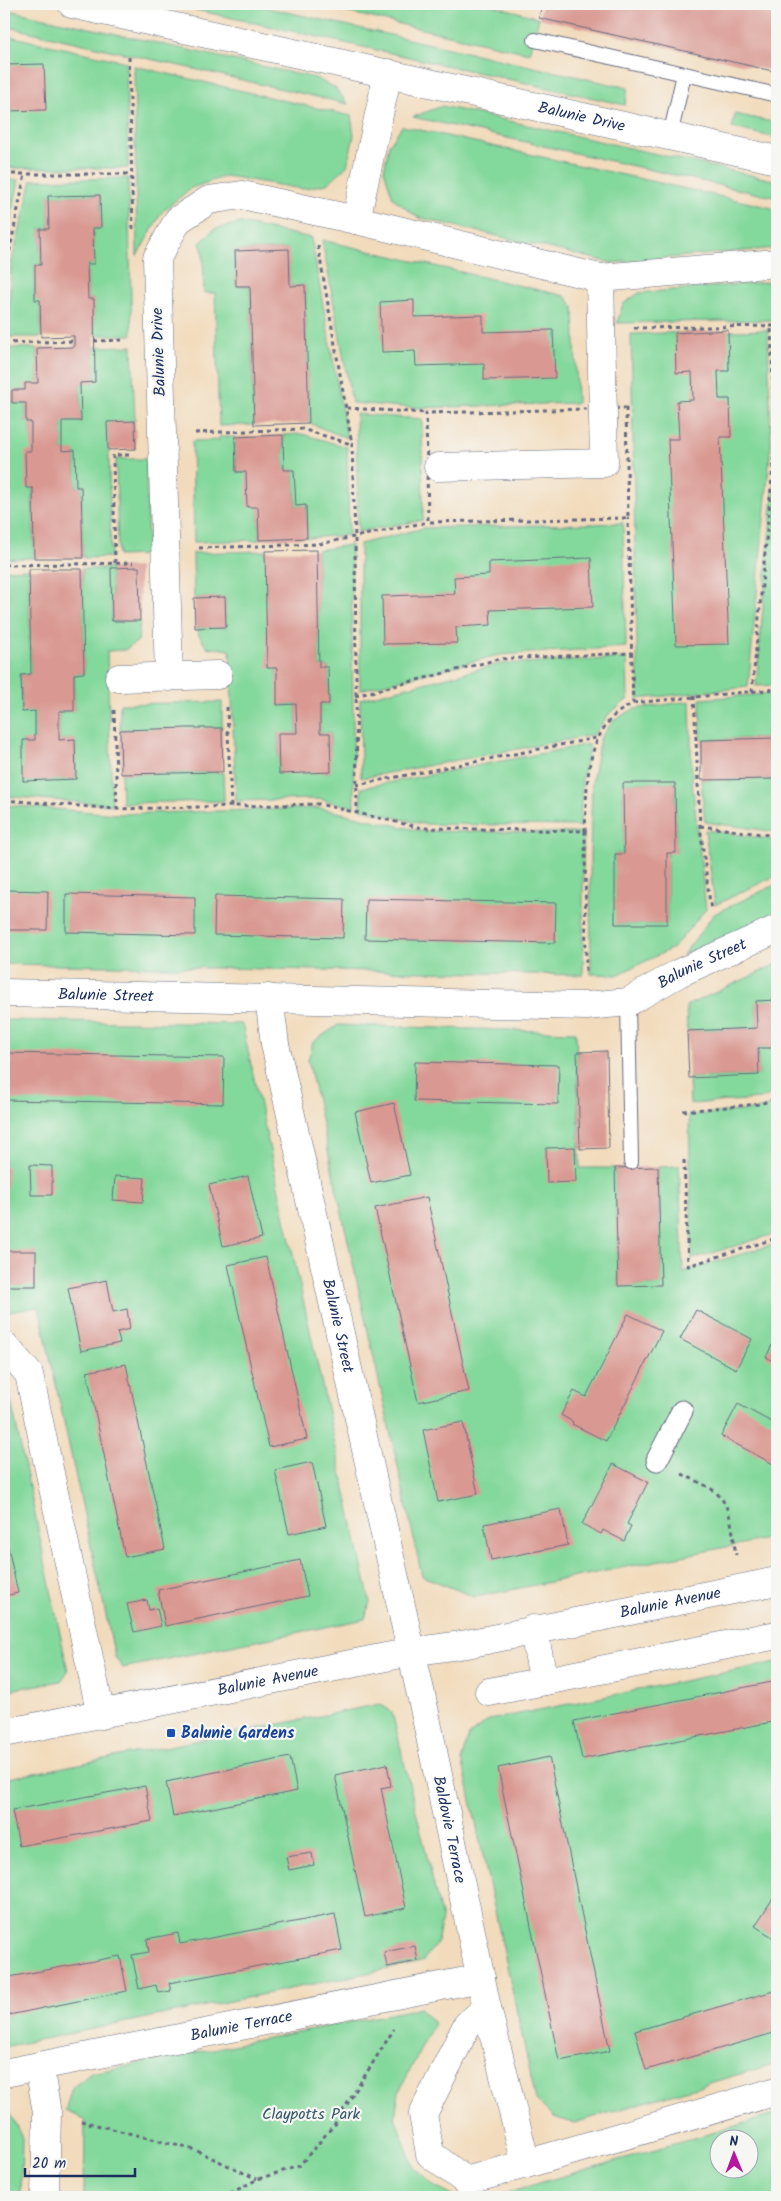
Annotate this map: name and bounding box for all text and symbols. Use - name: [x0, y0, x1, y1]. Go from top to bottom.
- street label: Balunie Drive: [536, 95, 628, 139]
- street label: Balunie Drive: [145, 307, 173, 397]
- street label: Balunie Street: [653, 931, 751, 995]
- street label: Balunie Street: [58, 982, 155, 1009]
- street label: Balunie Street: [315, 1276, 361, 1376]
- street label: Balunie Avenue: [618, 1580, 723, 1625]
- street label: Balunie Avenue: [215, 1658, 321, 1703]
- place label: Balunie Gardens: [181, 1721, 295, 1746]
- marker: Balunie Gardens: [165, 1727, 177, 1739]
- street label: Baldovie Terrace: [426, 1773, 473, 1885]
- street label: Balunie Terrace: [188, 2003, 295, 2048]
- park label: Claypotts Park: [262, 2102, 360, 2127]
- north arrow: [708, 2128, 758, 2178]
- text: N: [729, 2131, 739, 2153]
- scale bar: [25, 2146, 135, 2178]
- text: 20 m: [32, 2152, 66, 2176]

